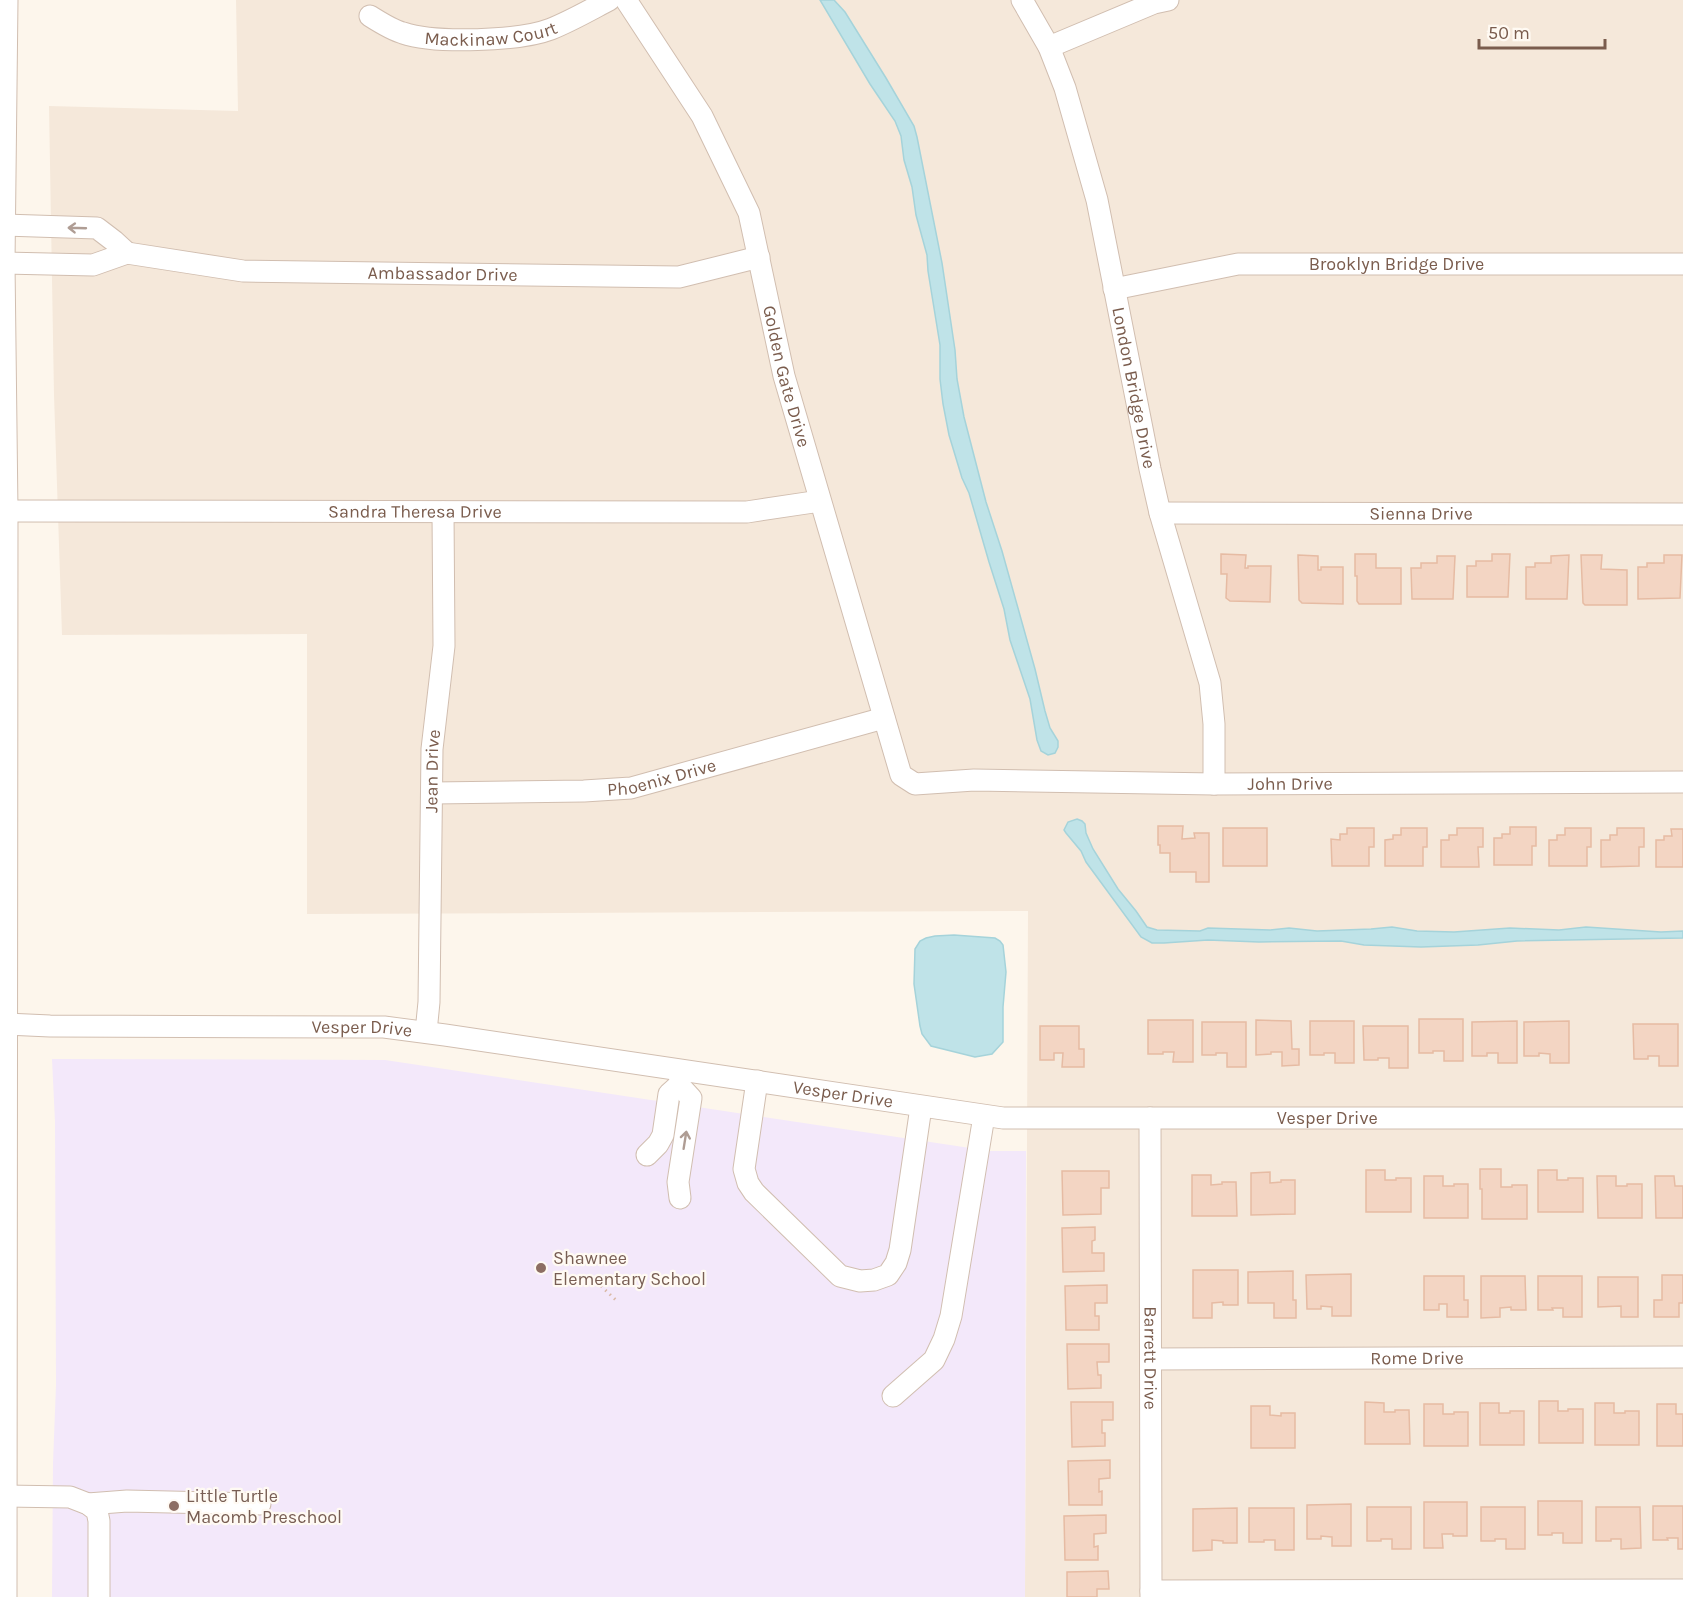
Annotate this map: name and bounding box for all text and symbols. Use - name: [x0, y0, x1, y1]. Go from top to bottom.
- scale bar: [1479, 12, 1605, 50]
- street label: Mackinaw Court: [424, 17, 561, 51]
- text: 50 m: [1488, 22, 1530, 44]
- one-way arrow: [68, 222, 88, 233]
- street label: Brooklyn Bridge Drive: [1309, 253, 1484, 275]
- street label: Ambassador Drive: [367, 262, 518, 286]
- street label: Golden Gate Drive: [758, 303, 815, 450]
- street label: London Bridge Drive: [1107, 305, 1161, 470]
- street label: Sandra Theresa Drive: [328, 500, 502, 523]
- street label: Sienna Drive: [1369, 502, 1473, 525]
- street label: Jean Drive: [420, 728, 445, 813]
- street label: Phoenix Drive: [606, 754, 719, 801]
- street label: John Drive: [1248, 772, 1333, 795]
- street label: Vesper Drive: [311, 1016, 414, 1042]
- street label: Vesper Drive: [792, 1076, 895, 1113]
- street label: Vesper Drive: [1277, 1107, 1378, 1129]
- one-way arrow: [679, 1130, 690, 1150]
- place label: Shawnee Elementary School: [553, 1247, 706, 1290]
- marker: Shawnee Elementary School: [534, 1261, 548, 1275]
- street label: Barrett Drive: [1139, 1306, 1162, 1410]
- street label: Rome Drive: [1370, 1347, 1464, 1369]
- place label: Little Turtle Macomb Preschool: [186, 1485, 342, 1528]
- marker: Little Turtle Macomb Preschool: [167, 1499, 181, 1513]

